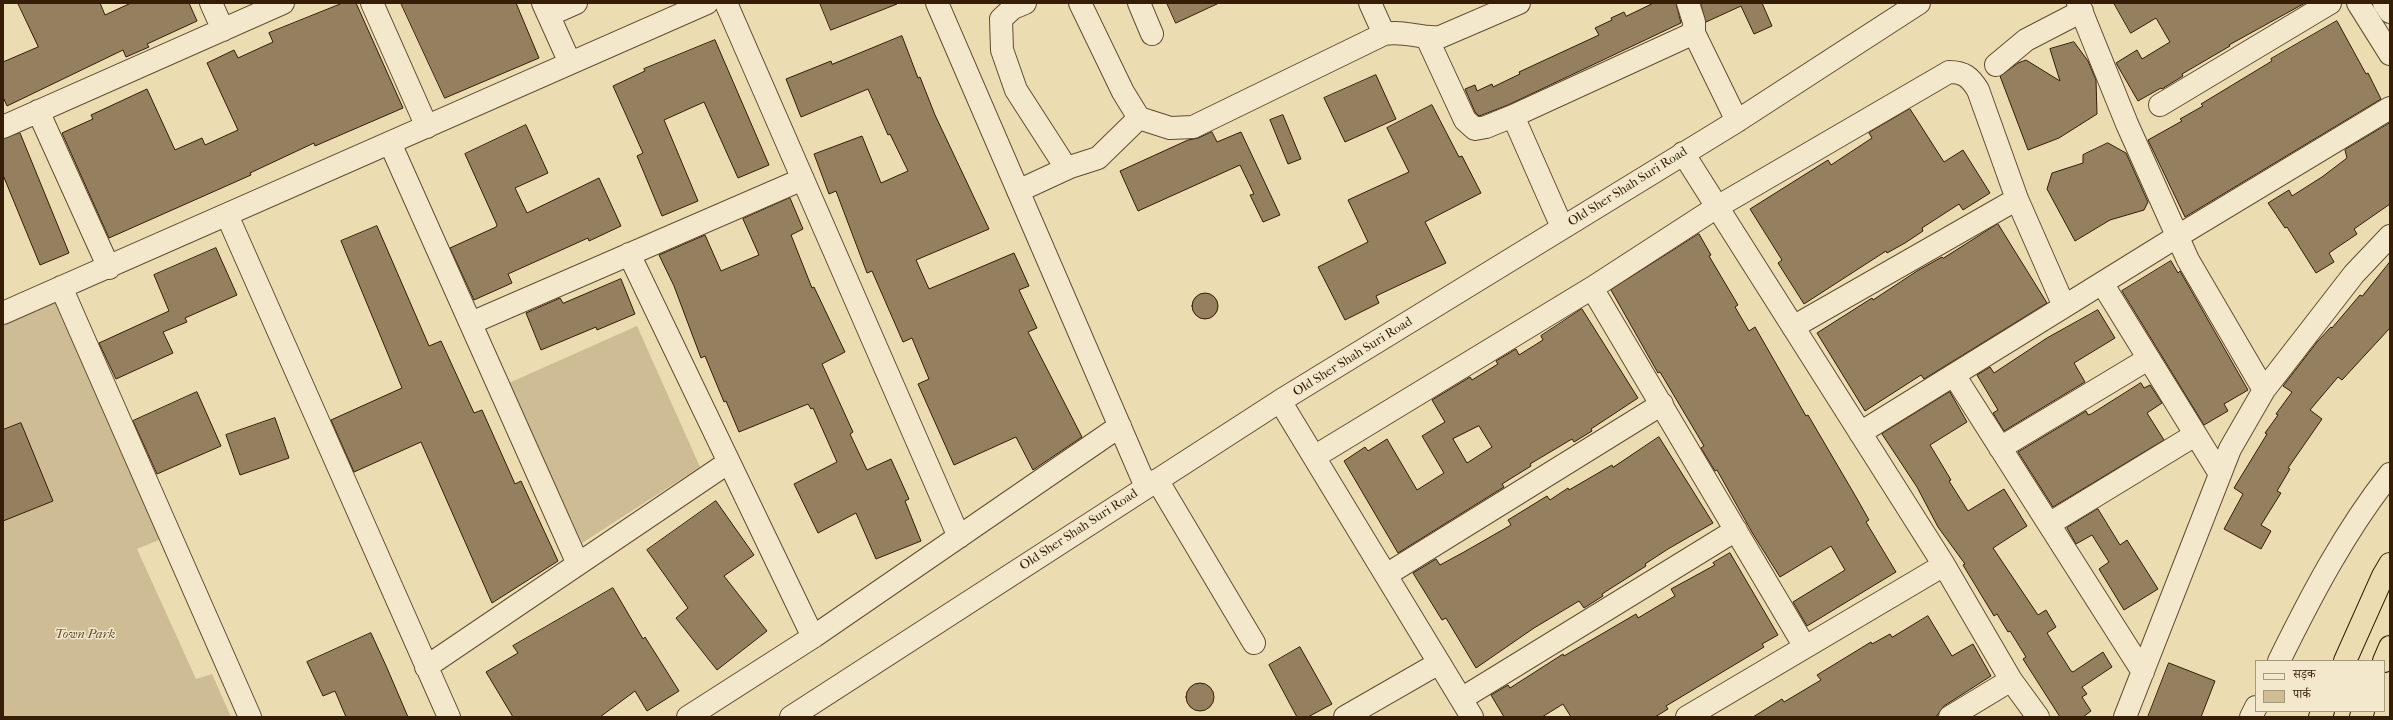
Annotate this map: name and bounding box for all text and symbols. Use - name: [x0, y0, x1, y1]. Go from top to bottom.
- street label: Old Sher Shah Suri Road: [1566, 144, 1690, 230]
- street label: Old Sher Shah Suri Road: [1291, 314, 1415, 400]
- street label: Old Sher Shah Suri Road: [1017, 486, 1141, 574]
- park label: Town Park: [55, 627, 115, 643]
- legend: [2255, 660, 2385, 712]
- text: सड़क: [2293, 667, 2316, 681]
- text: पार्क: [2293, 687, 2311, 701]

